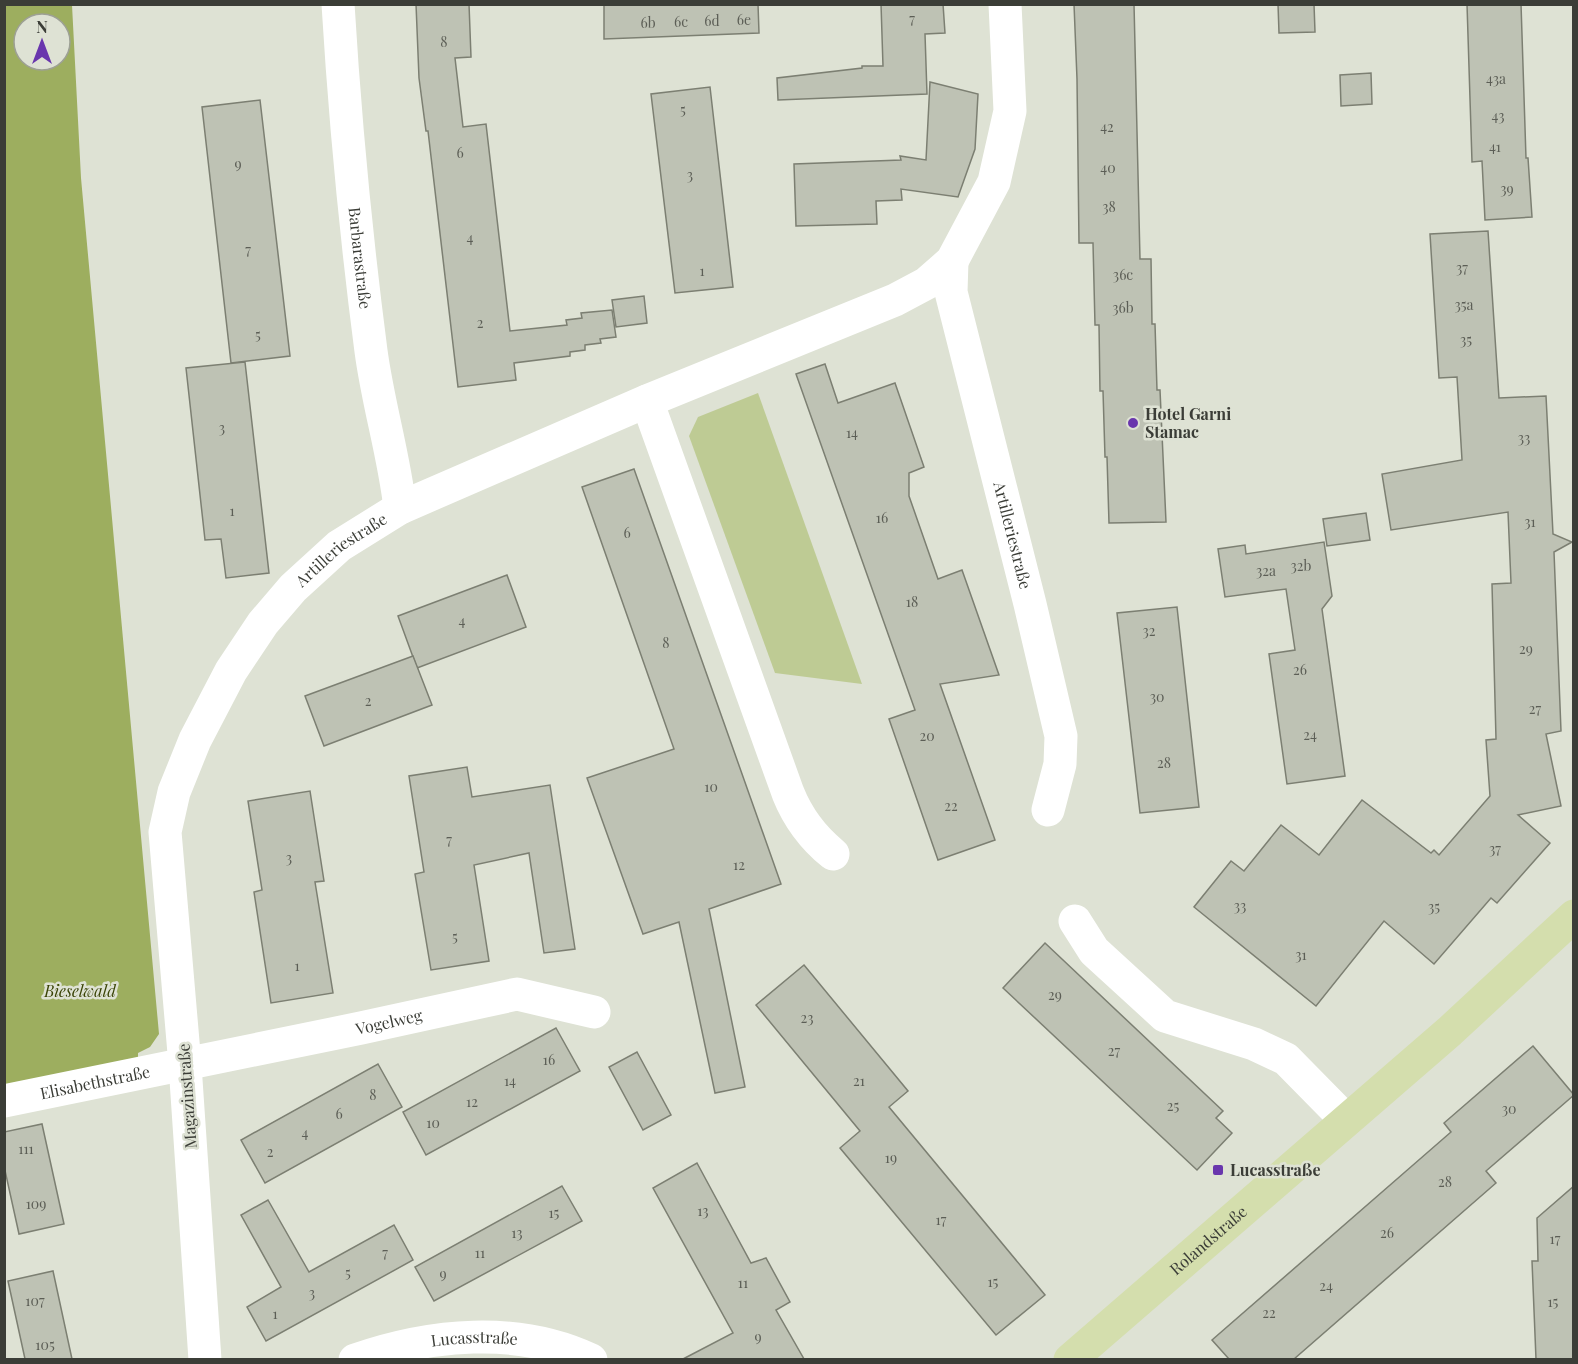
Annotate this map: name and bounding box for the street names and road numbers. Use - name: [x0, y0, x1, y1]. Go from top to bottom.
- street label: Barbarastraße: [344, 206, 377, 310]
- street label: Artilleriestraße: [989, 478, 1037, 591]
- street label: Artilleriestraße: [290, 508, 391, 592]
- street label: Vogelweg: [353, 1004, 425, 1039]
- street label: Magazinstraße: [172, 1043, 201, 1149]
- street label: Elisabethstraße: [38, 1060, 152, 1103]
- street label: Rolandstraße: [1165, 1201, 1251, 1279]
- street label: Lucasstraße: [430, 1326, 519, 1351]

